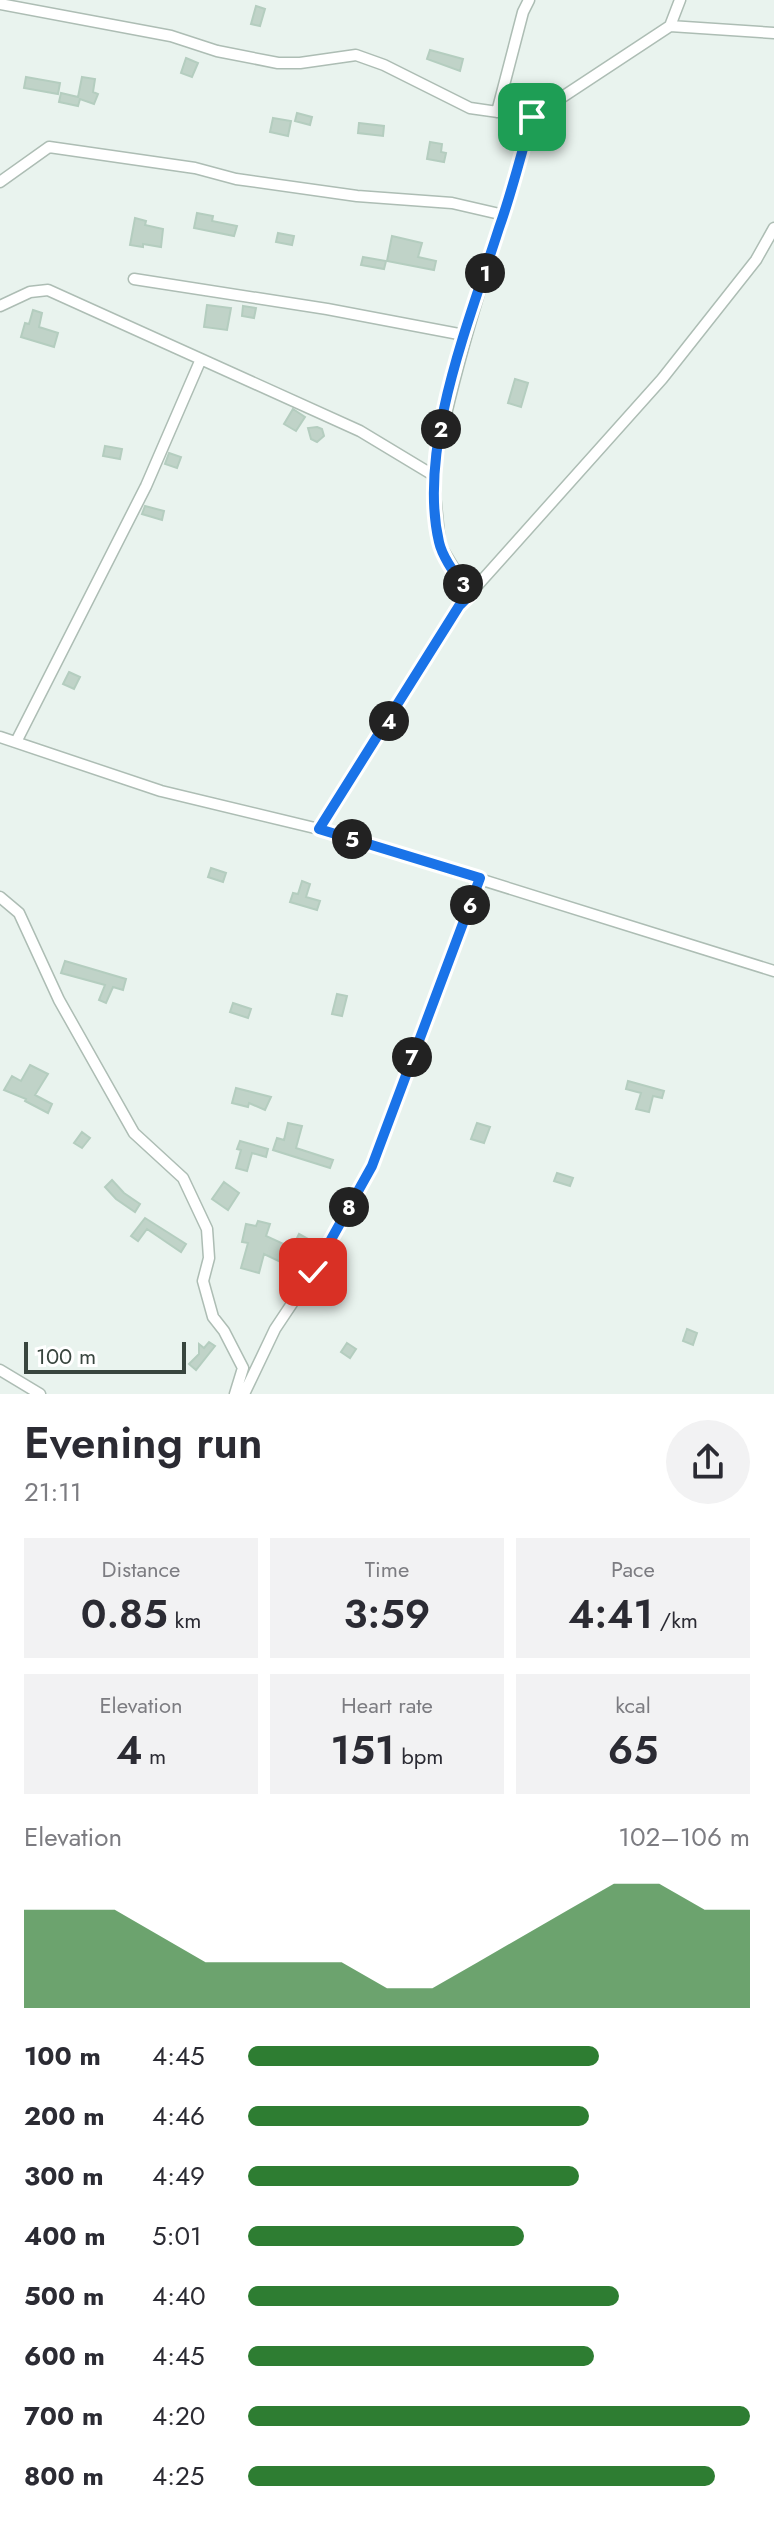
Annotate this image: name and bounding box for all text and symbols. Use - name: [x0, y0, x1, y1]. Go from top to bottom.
- pin: [498, 83, 566, 151]
- icon: arrive: [510, 95, 554, 139]
- pin: 1: [465, 253, 505, 293]
- text: 1: [479, 257, 491, 289]
- pin: 2: [421, 409, 461, 449]
- text: 2: [434, 413, 448, 445]
- pin: 3: [443, 564, 483, 604]
- text: 3: [456, 568, 470, 600]
- pin: 4: [369, 701, 409, 741]
- text: 4: [381, 705, 397, 737]
- pin: 5: [332, 819, 372, 859]
- text: 5: [345, 823, 359, 855]
- pin: 6: [450, 885, 490, 925]
- text: 6: [463, 889, 477, 921]
- pin: 7: [392, 1037, 432, 1077]
- text: 7: [405, 1041, 419, 1073]
- pin: 8: [329, 1187, 369, 1227]
- text: 8: [342, 1191, 356, 1223]
- pin: [279, 1238, 347, 1306]
- icon: check: [291, 1250, 335, 1294]
- scale bar: [24, 1338, 186, 1374]
- text: 100 m: [36, 1340, 96, 1372]
- text: Evening run: [24, 1411, 263, 1475]
- button: share: [666, 1420, 750, 1504]
- text: 21:11: [24, 1473, 82, 1511]
- text: Distance: [102, 1553, 180, 1585]
- text: Time: [365, 1553, 409, 1585]
- text: Pace: [611, 1553, 655, 1585]
- text: 0.85: [81, 1585, 168, 1643]
- text: 3:59: [344, 1585, 430, 1643]
- text: 4:41: [568, 1585, 653, 1643]
- text: km: [168, 1604, 201, 1636]
- text: /km: [653, 1604, 698, 1636]
- text: Elevation: [100, 1689, 182, 1721]
- text: Heart rate: [341, 1689, 433, 1721]
- text: kcal: [615, 1689, 651, 1721]
- text: 4: [116, 1721, 142, 1779]
- text: 151: [331, 1721, 395, 1779]
- text: 65: [608, 1721, 658, 1779]
- text: m: [142, 1740, 166, 1772]
- text: bpm: [395, 1740, 443, 1772]
- text: Elevation: [24, 1818, 122, 1856]
- text: 102–106 m: [618, 1818, 750, 1856]
- text: 100 m: [24, 2037, 101, 2075]
- text: 4:45: [152, 2037, 205, 2075]
- text: 200 m: [24, 2097, 105, 2135]
- text: 4:46: [152, 2097, 205, 2135]
- text: 300 m: [24, 2157, 104, 2195]
- text: 4:49: [152, 2157, 205, 2195]
- text: 400 m: [24, 2217, 106, 2255]
- text: 5:01: [152, 2217, 202, 2255]
- text: 500 m: [24, 2277, 104, 2315]
- text: 4:40: [152, 2277, 206, 2315]
- text: 600 m: [24, 2337, 105, 2375]
- text: 4:45: [152, 2337, 205, 2375]
- text: 700 m: [24, 2397, 103, 2435]
- text: 4:20: [152, 2397, 205, 2435]
- text: 800 m: [24, 2457, 104, 2495]
- text: 4:25: [152, 2457, 204, 2495]

